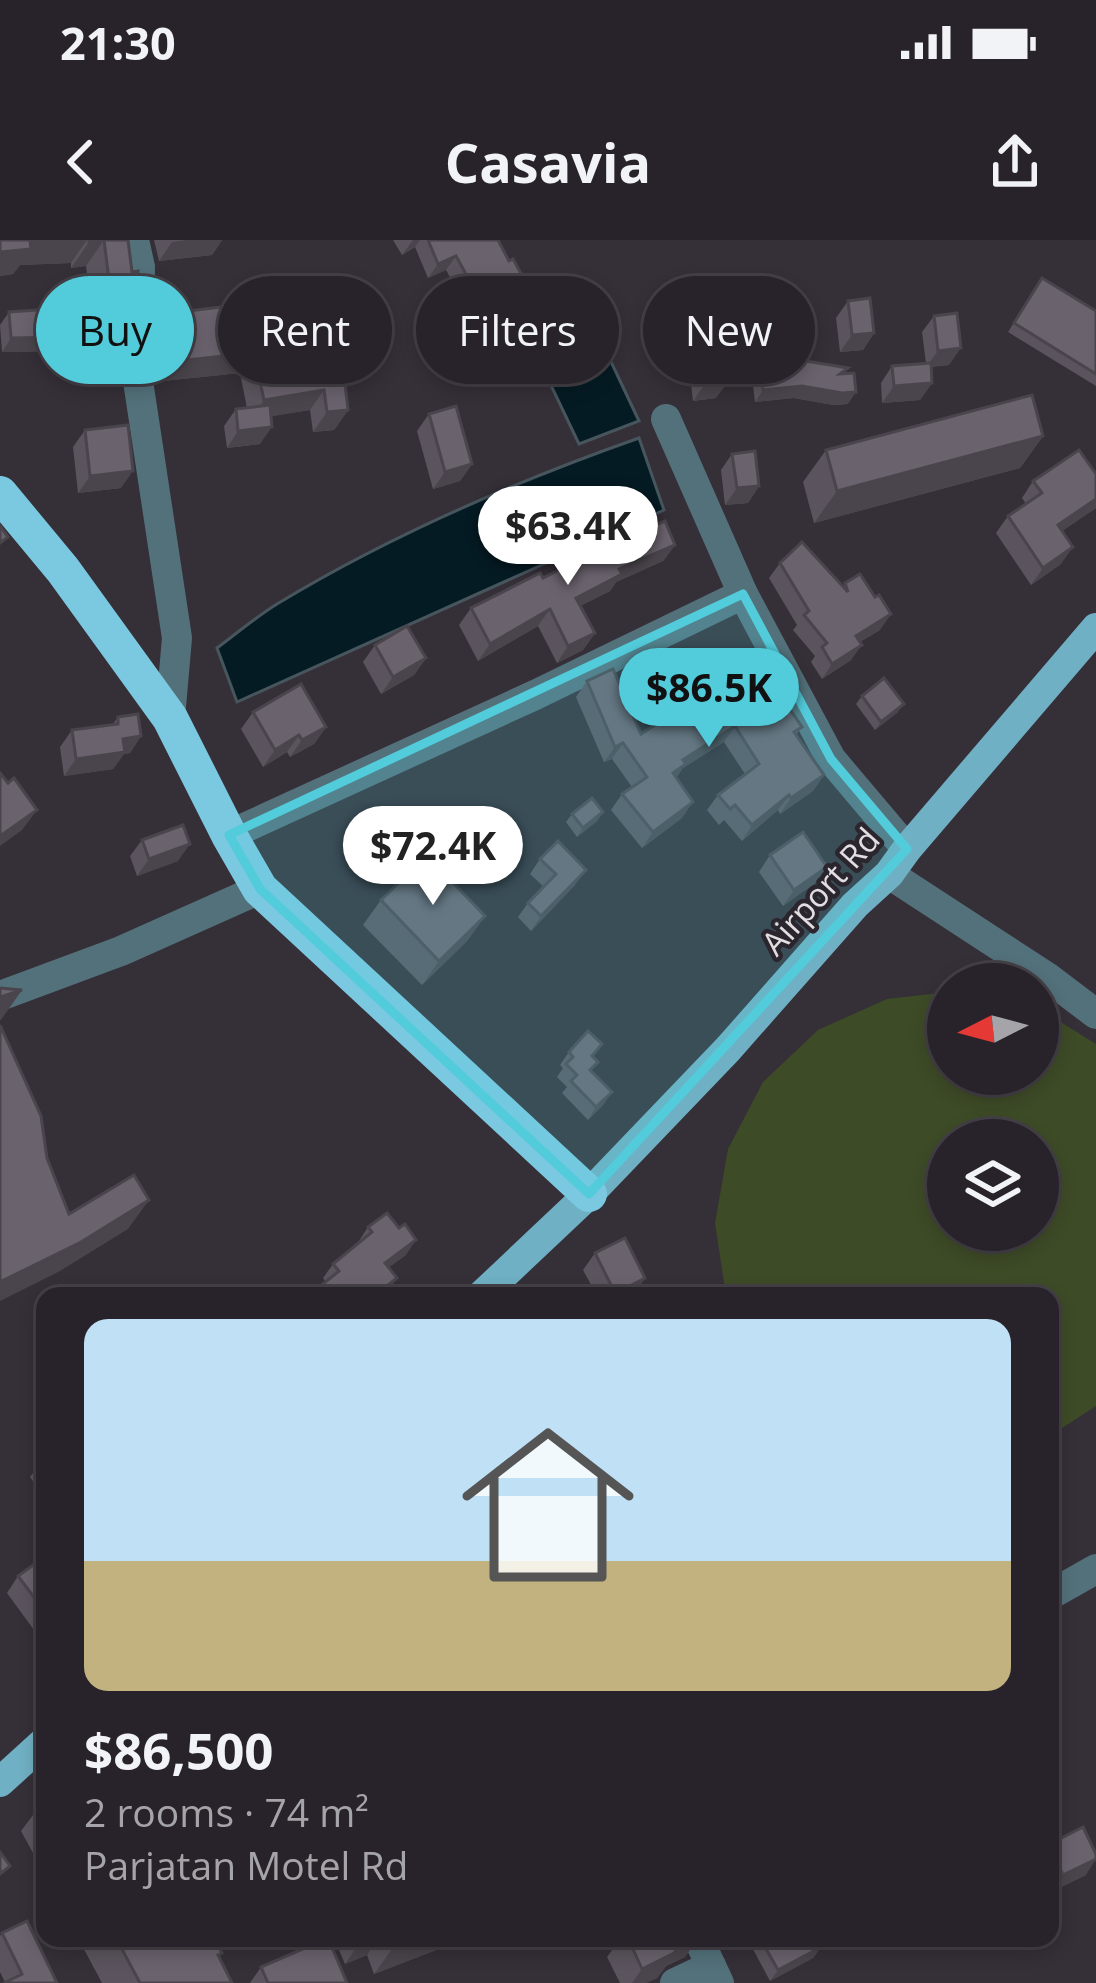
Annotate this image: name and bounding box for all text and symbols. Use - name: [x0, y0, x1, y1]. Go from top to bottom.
- text: 21:30: [60, 12, 176, 73]
- text: Casavia: [445, 125, 651, 199]
- icon: back: [48, 129, 114, 195]
- icon: share: [982, 129, 1048, 195]
- chip: Buy: [36, 276, 194, 384]
- chip: Rent: [218, 276, 392, 384]
- chip: Filters: [416, 276, 619, 384]
- chip: New: [643, 276, 815, 384]
- pin: $63.4K: [470, 486, 666, 588]
- text: $63.4K: [505, 498, 631, 551]
- pin: $86.5K: [611, 648, 807, 750]
- text: $86.5K: [646, 660, 772, 713]
- pin: $72.4K: [335, 806, 531, 908]
- text: $72.4K: [370, 818, 496, 871]
- street label: Airport Rd: [751, 818, 889, 964]
- north arrow: [927, 963, 1059, 1095]
- map controls: [927, 963, 1059, 1251]
- button: layers: [927, 1119, 1059, 1251]
- icon: home: [440, 1397, 656, 1613]
- text: $86,500: [84, 1715, 274, 1785]
- text: 2 rooms · 74 m²: [84, 1785, 369, 1838]
- text: Parjatan Motel Rd: [84, 1838, 408, 1891]

